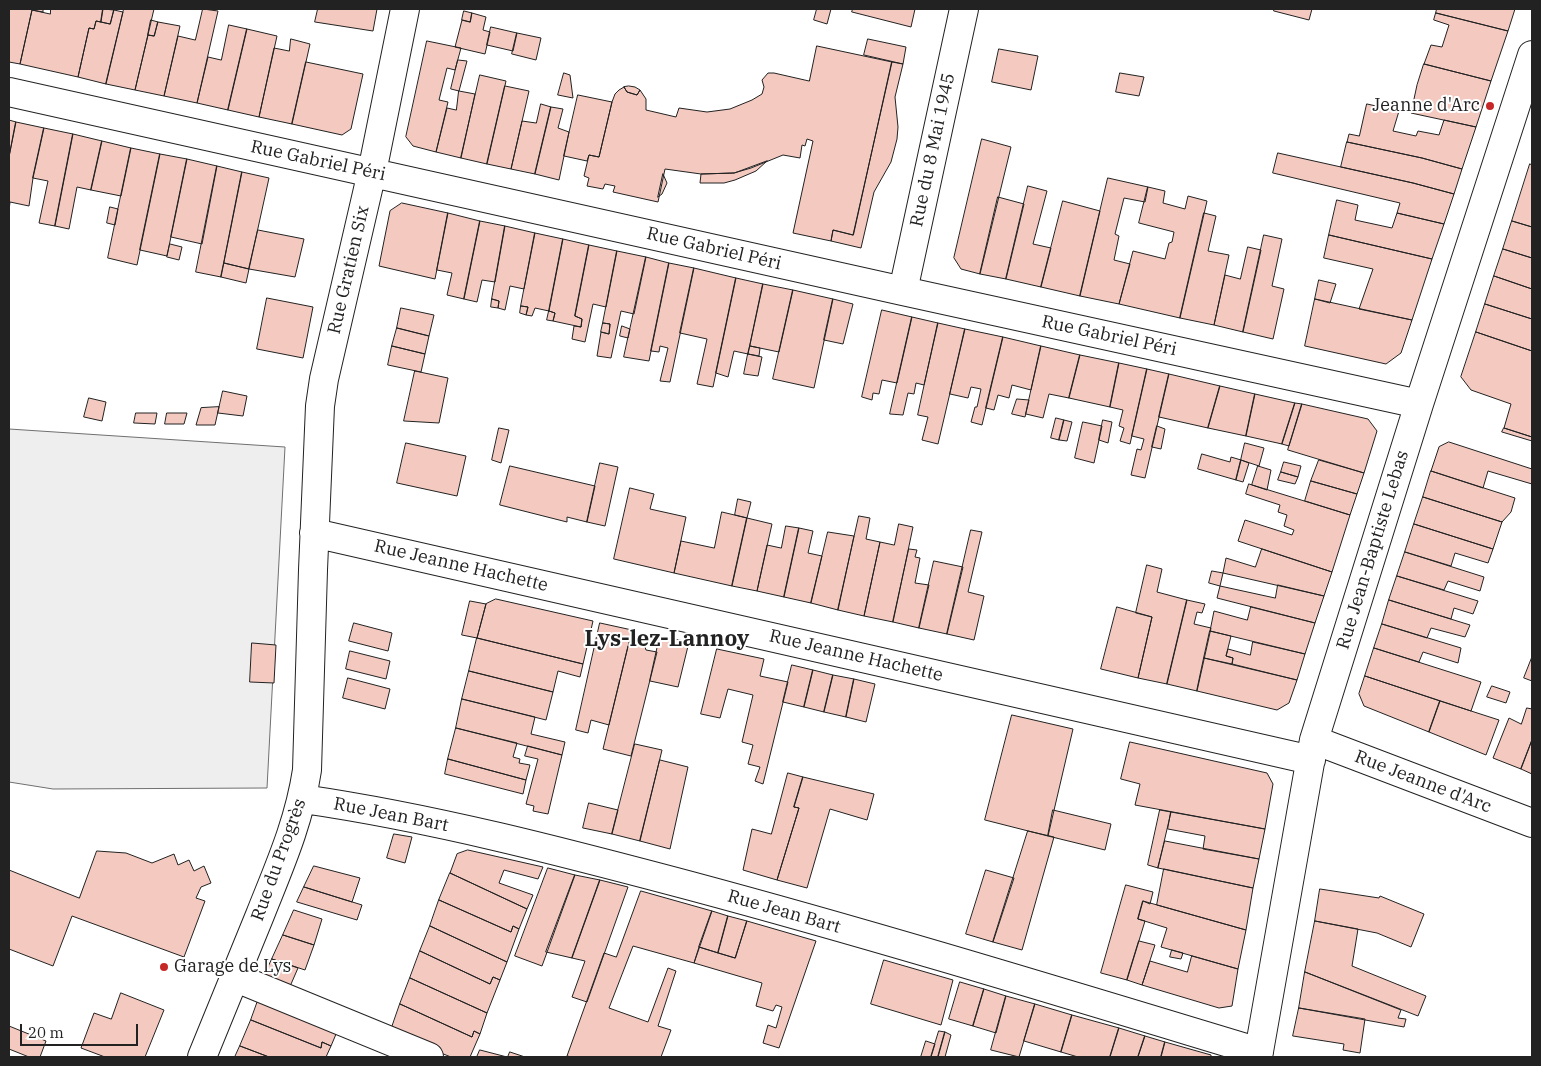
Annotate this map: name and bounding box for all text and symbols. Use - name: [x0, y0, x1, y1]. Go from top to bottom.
- street label: Rue du 8 Mai 1945: [906, 71, 960, 229]
- place label: Jeanne d'Arc: [1372, 95, 1480, 117]
- marker: Jeanne d'Arc: [1484, 100, 1496, 112]
- street label: Rue Gabriel Péri: [248, 136, 388, 186]
- street label: Rue Gratien Six: [324, 204, 374, 336]
- street label: Rue Gabriel Péri: [645, 223, 783, 275]
- street label: Rue Gabriel Péri: [1039, 311, 1179, 361]
- street label: Rue Jean-Baptiste Lebas: [1332, 448, 1414, 652]
- street label: Rue Jeanne Hachette: [372, 535, 550, 597]
- street label: Rue Jeanne Hachette: [767, 625, 945, 687]
- district label: Lys-lez-Lannoy: [585, 627, 749, 653]
- street label: Rue Jeanne d'Arc: [1352, 746, 1494, 818]
- street label: Rue Jean Bart: [332, 793, 450, 837]
- street label: Rue du Progrès: [247, 796, 311, 924]
- street label: Rue Jean Bart: [725, 886, 843, 938]
- place label: Garage de Lys: [174, 956, 291, 978]
- marker: Garage de Lys: [158, 961, 170, 973]
- scale bar: [22, 1014, 140, 1046]
- text: 20 m: [28, 1023, 64, 1042]

